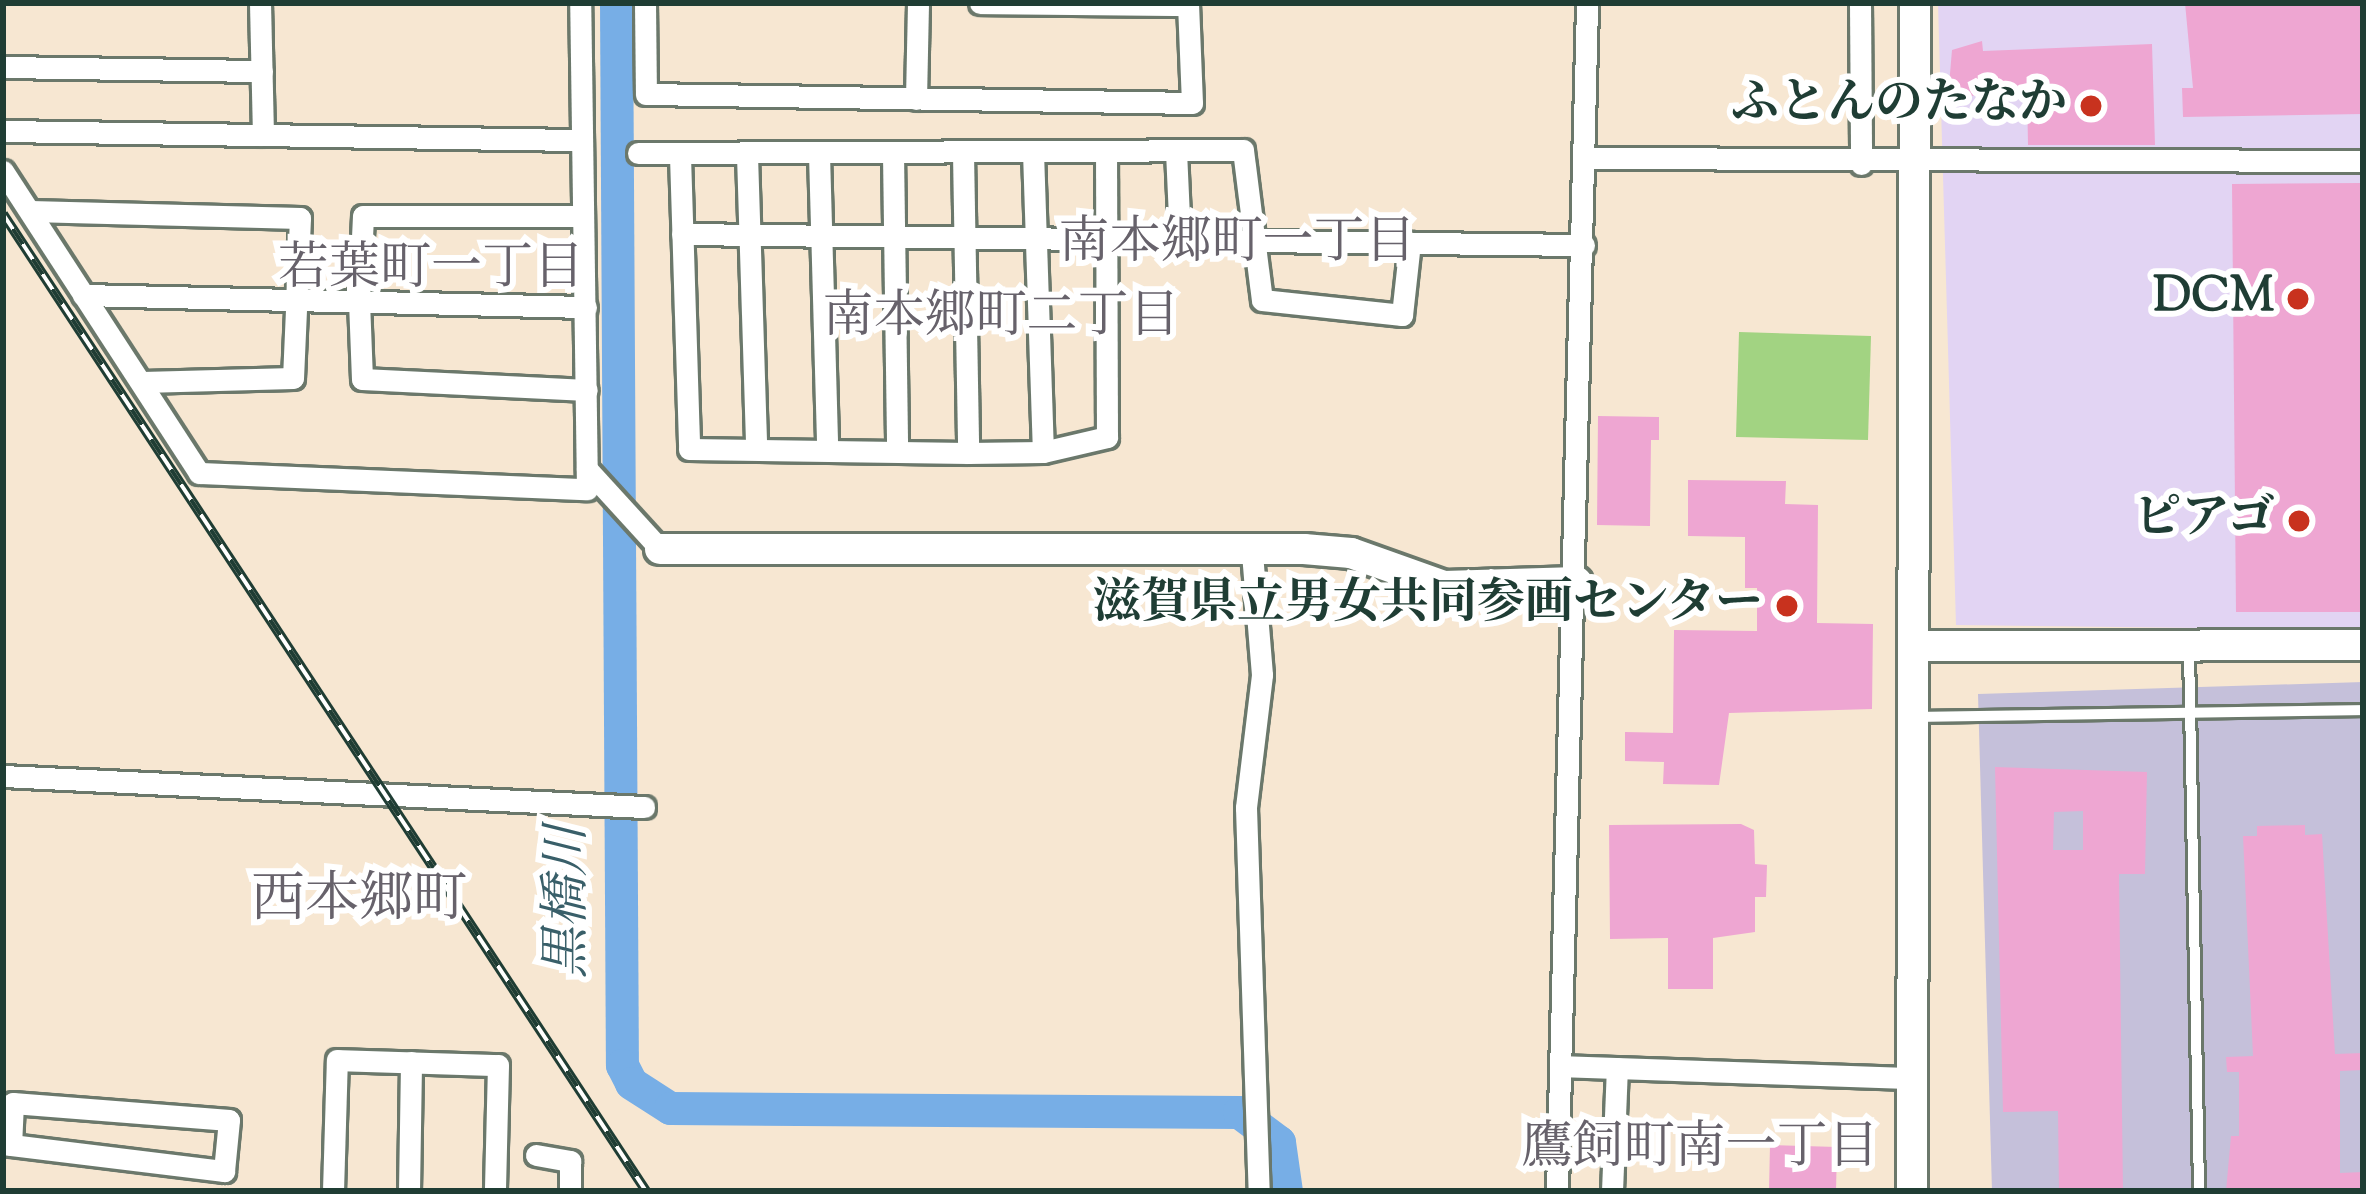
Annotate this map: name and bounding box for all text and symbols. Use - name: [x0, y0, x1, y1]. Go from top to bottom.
- place label: ふとんのたなか: [1731, 77, 2067, 135]
- marker: ふとんのたなか: [2078, 93, 2104, 119]
- district label: 南本郷町一丁目: [1059, 214, 1415, 276]
- district label: 若葉町一丁目: [278, 240, 584, 302]
- place label: DCM: [2153, 270, 2274, 328]
- marker: DCM: [2285, 286, 2311, 312]
- district label: 南本郷町二丁目: [823, 288, 1179, 350]
- place label: ピアゴ: [2131, 492, 2275, 550]
- marker: ピアゴ: [2286, 508, 2312, 534]
- place label: 滋賀県立男女共同参画センター: [1091, 577, 1763, 635]
- marker: 滋賀県立男女共同参画センター: [1774, 593, 1800, 619]
- water label: 黒橋川: [539, 826, 601, 978]
- district label: 西本郷町: [251, 870, 467, 934]
- district label: 鷹飼町南一丁目: [1522, 1119, 1878, 1181]

